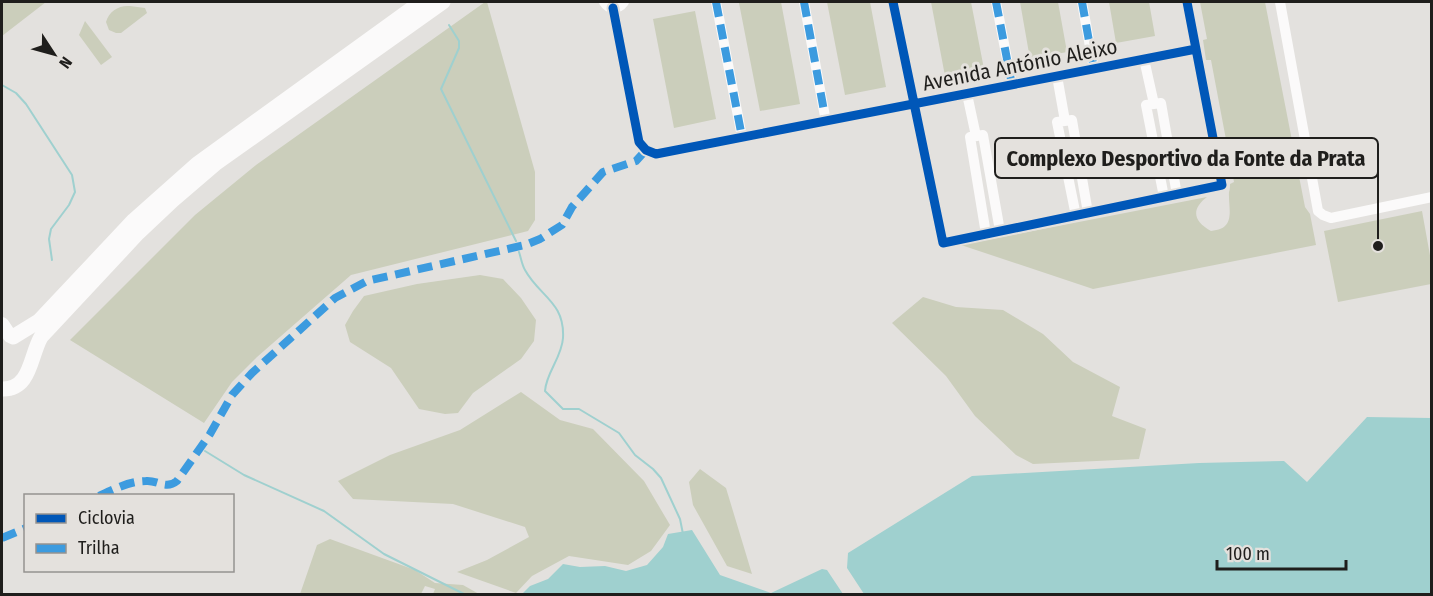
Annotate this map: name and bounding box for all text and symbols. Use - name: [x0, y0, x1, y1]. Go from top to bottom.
- north arrow: [24, 24, 84, 84]
- street label: Avenida António Aleixo: [920, 33, 1120, 97]
- text: N: [55, 53, 76, 72]
- callout: Complexo Desportivo da Fonte da Prata: [995, 138, 1378, 178]
- text: Complexo Desportivo da Fonte da Prata: [1007, 145, 1365, 172]
- legend: [24, 494, 234, 572]
- text: Ciclovia: [78, 507, 135, 529]
- scale bar: [1217, 533, 1346, 571]
- text: Trilha: [78, 537, 120, 559]
- text: 100 m: [1226, 543, 1270, 565]

